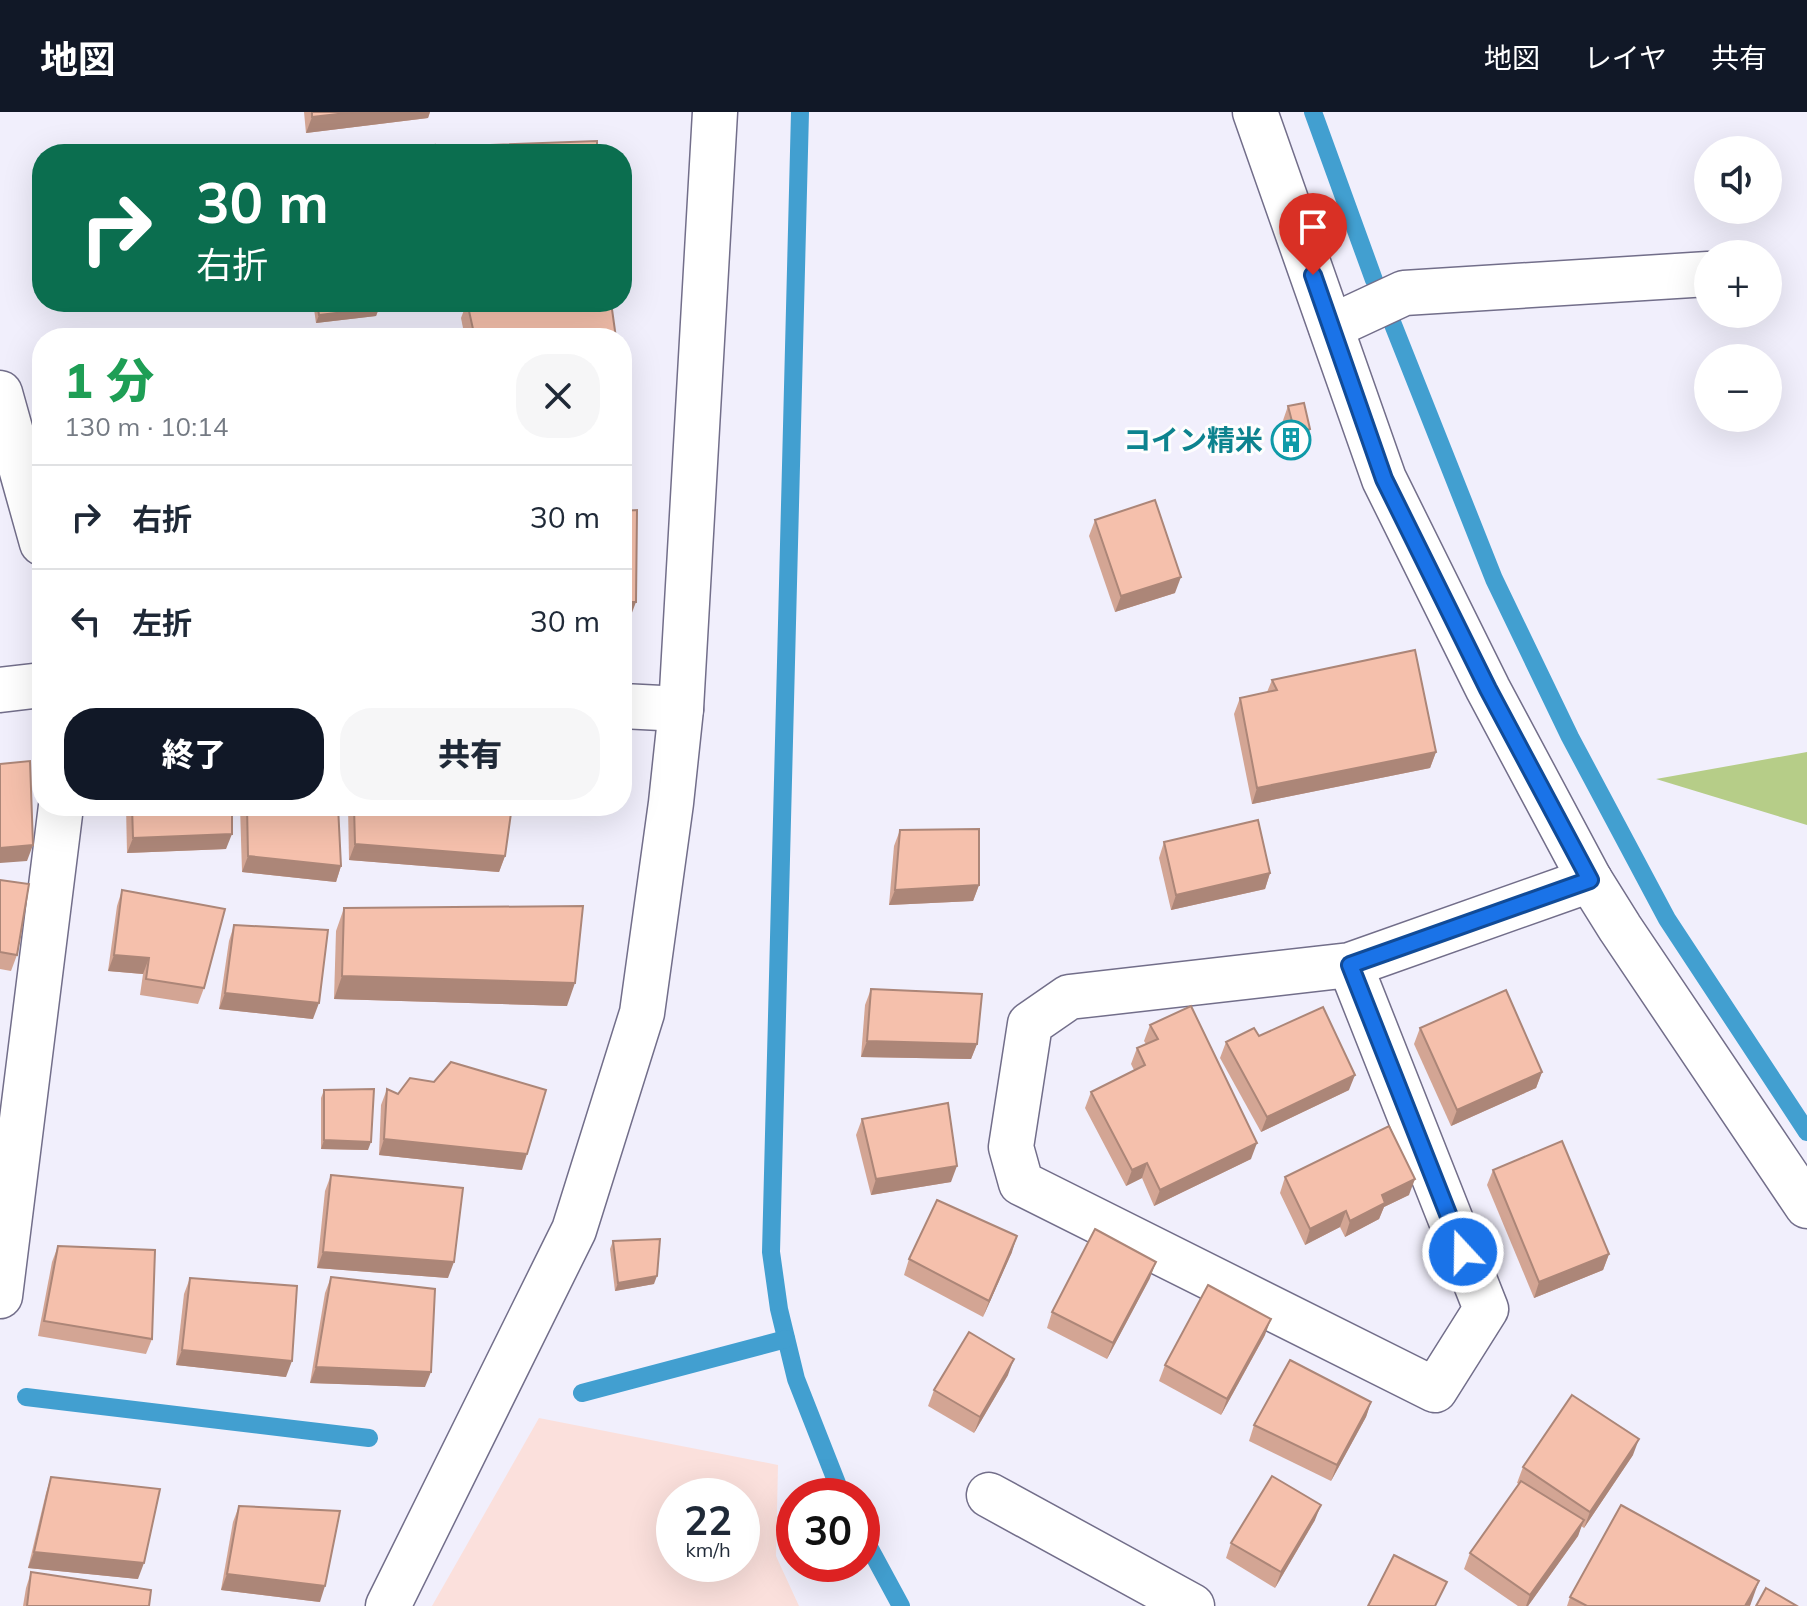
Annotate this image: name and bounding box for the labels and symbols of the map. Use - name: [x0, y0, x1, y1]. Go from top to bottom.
- pin: [1279, 193, 1347, 275]
- building icon: コイン精米: [1270, 419, 1312, 461]
- place label: コイン精米: [1123, 422, 1263, 457]
- position arrow: [1421, 1210, 1505, 1294]
- speed limit sign: 30: [776, 1478, 880, 1582]

